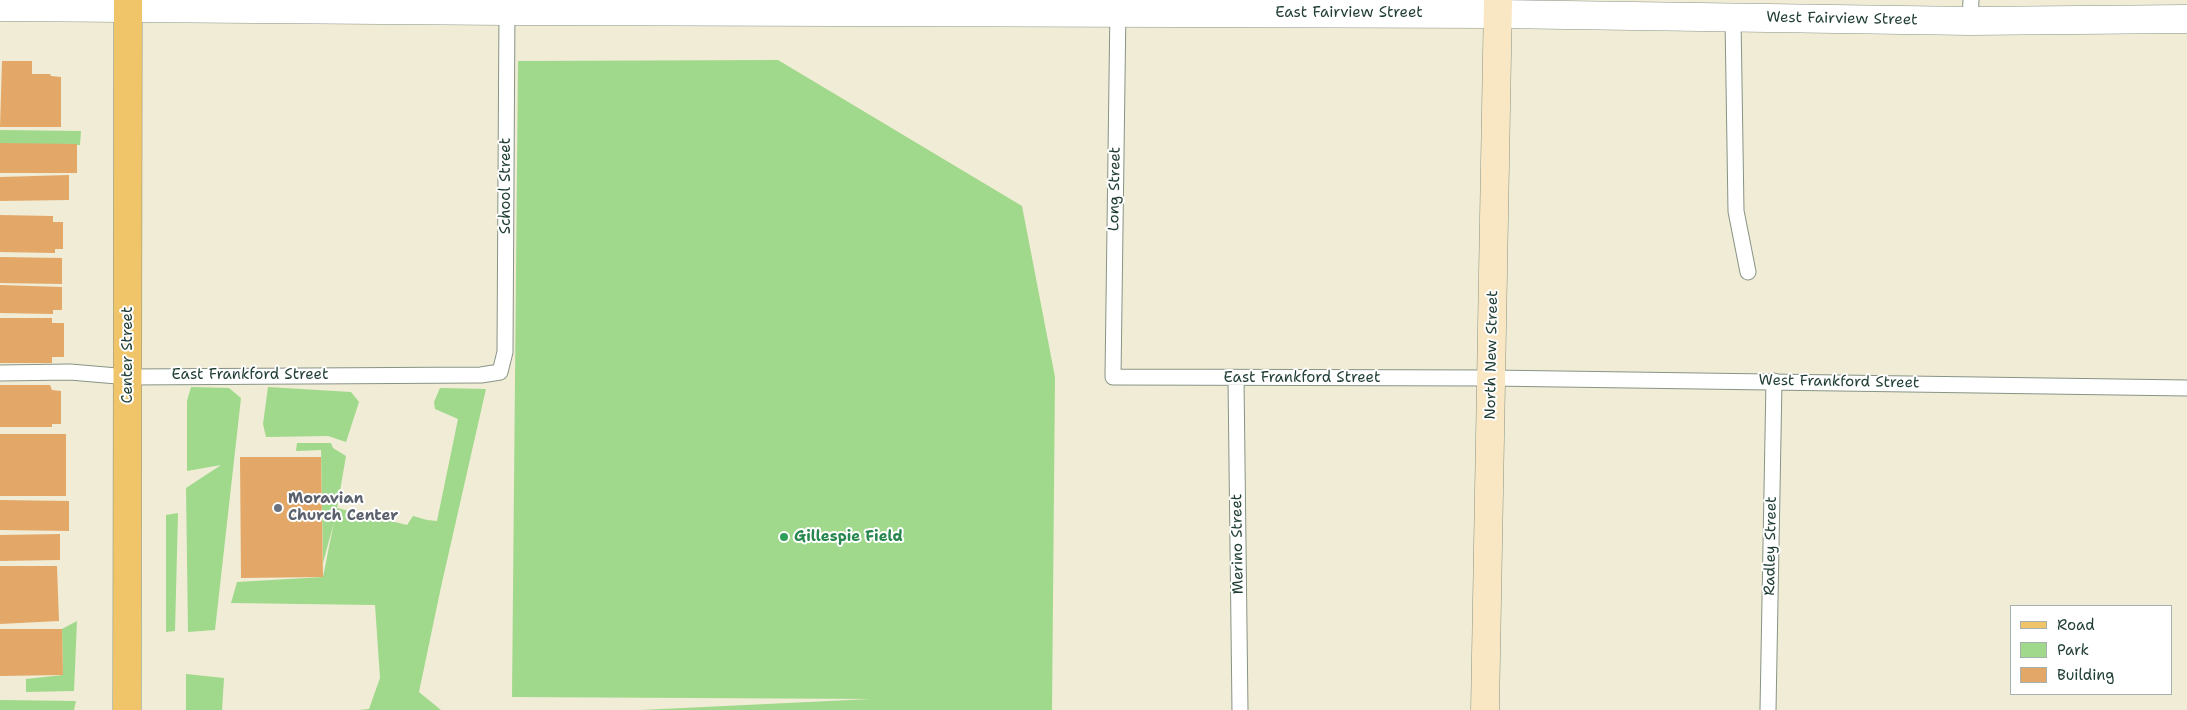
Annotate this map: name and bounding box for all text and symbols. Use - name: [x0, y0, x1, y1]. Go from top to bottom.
- street label: East Fairview Street: [1275, 4, 1423, 22]
- street label: West Fairview Street: [1766, 9, 1918, 29]
- street label: School Street: [497, 138, 515, 234]
- street label: Long Street: [1105, 147, 1125, 231]
- street label: North New Street: [1482, 290, 1502, 420]
- street label: Center Street: [119, 307, 137, 403]
- street label: East Frankford Street: [172, 366, 328, 384]
- street label: East Frankford Street: [1224, 369, 1380, 387]
- street label: West Frankford Street: [1759, 372, 1919, 392]
- place label: Moravian Church Center: [288, 490, 398, 525]
- street label: Merino Street: [1228, 494, 1248, 594]
- street label: Radley Street: [1761, 496, 1781, 596]
- marker: Moravian Church Center: [272, 502, 284, 514]
- place label: Gillespie Field: [794, 528, 903, 546]
- marker: Gillespie Field: [778, 531, 790, 543]
- legend: [2010, 605, 2172, 695]
- text: Road: [2057, 615, 2095, 635]
- text: Park: [2057, 640, 2089, 660]
- text: Building: [2057, 665, 2114, 685]

